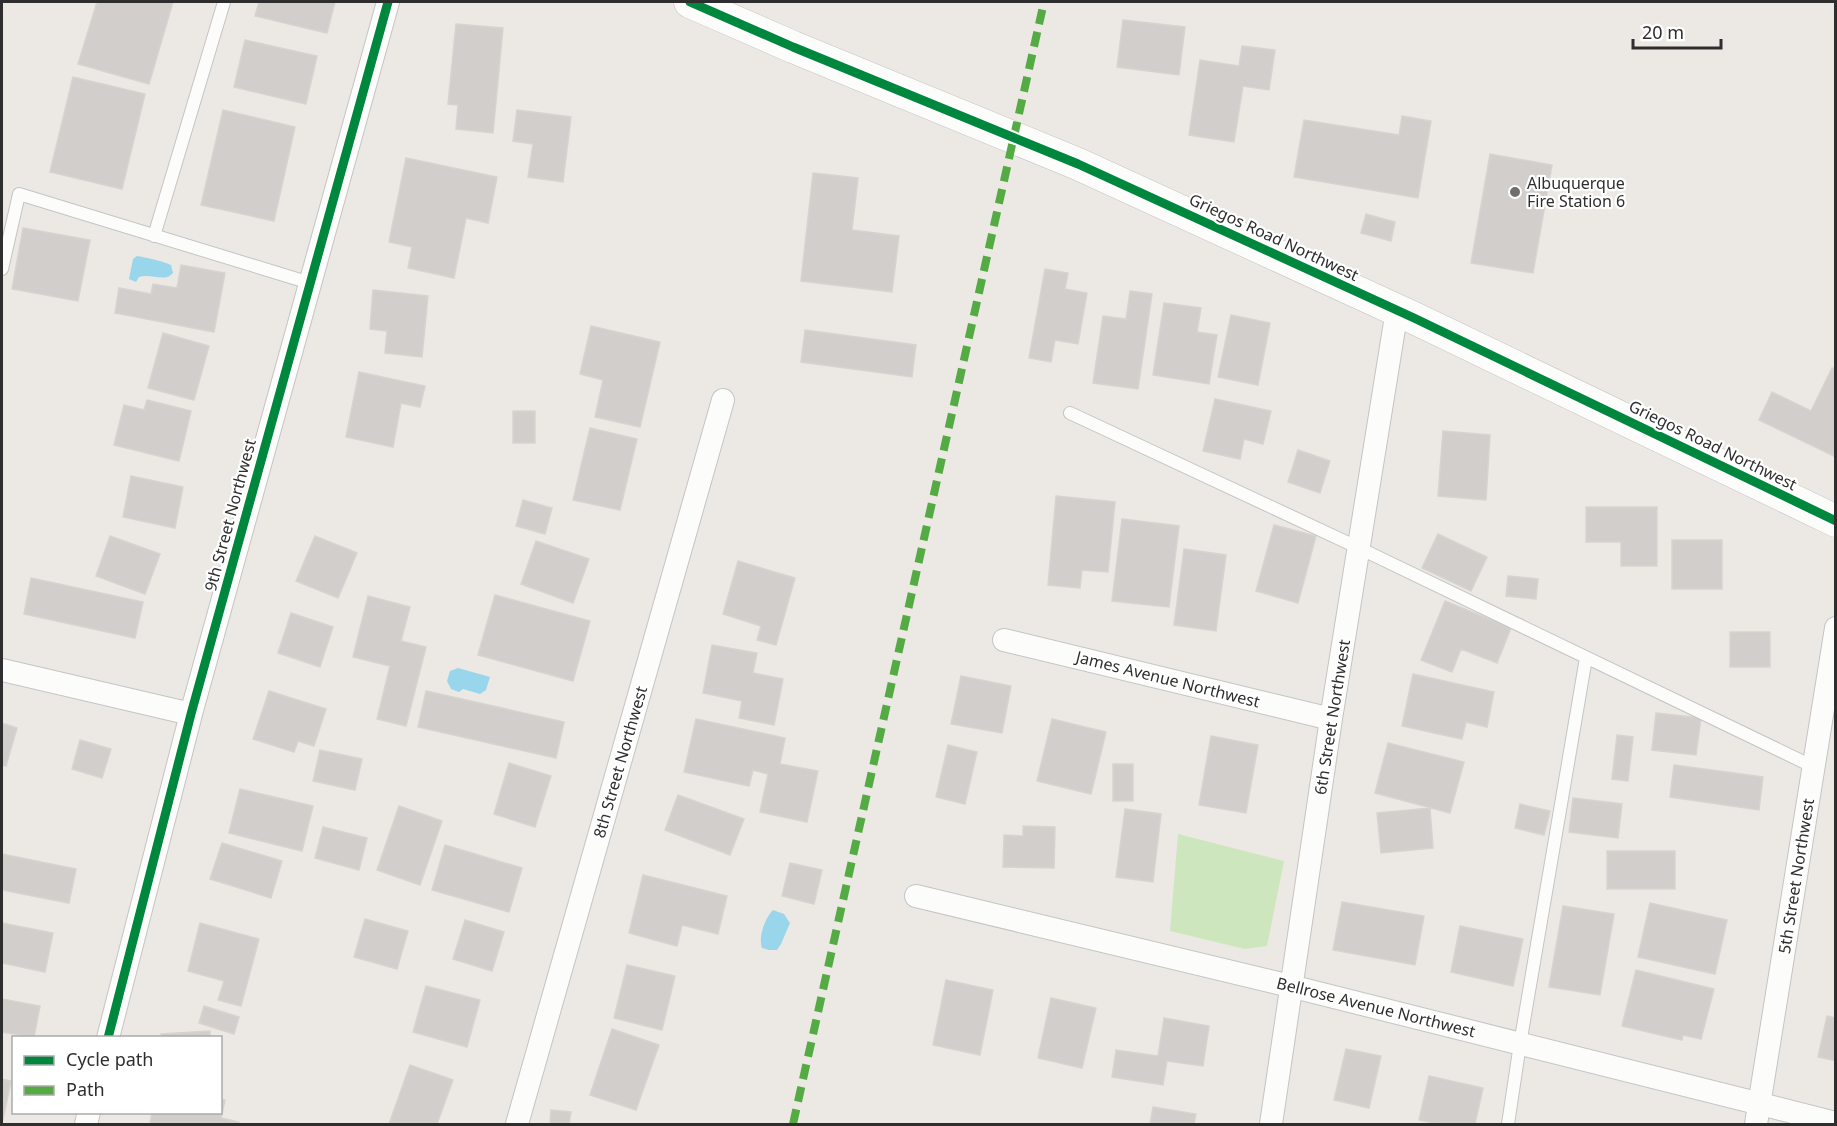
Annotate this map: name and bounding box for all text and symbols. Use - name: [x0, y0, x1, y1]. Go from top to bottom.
- scale bar: [1633, 12, 1722, 50]
- text: 20 m: [1642, 20, 1684, 44]
- place label: Albuquerque Fire Station 6: [1527, 172, 1625, 212]
- marker: Albuquerque Fire Station 6: [1508, 185, 1522, 199]
- street label: Griegos Road Northwest: [1186, 188, 1362, 286]
- street label: Griegos Road Northwest: [1625, 395, 1801, 495]
- street label: 9th Street Northwest: [199, 436, 261, 594]
- street label: 6th Street Northwest: [1309, 638, 1355, 796]
- street label: James Avenue Northwest: [1072, 645, 1262, 713]
- street label: 8th Street Northwest: [588, 683, 652, 840]
- street label: 5th Street Northwest: [1773, 797, 1819, 955]
- street label: Bellrose Avenue Northwest: [1274, 972, 1478, 1042]
- legend: [12, 1036, 222, 1114]
- text: Cycle path: [66, 1047, 153, 1071]
- text: Path: [66, 1077, 105, 1101]

